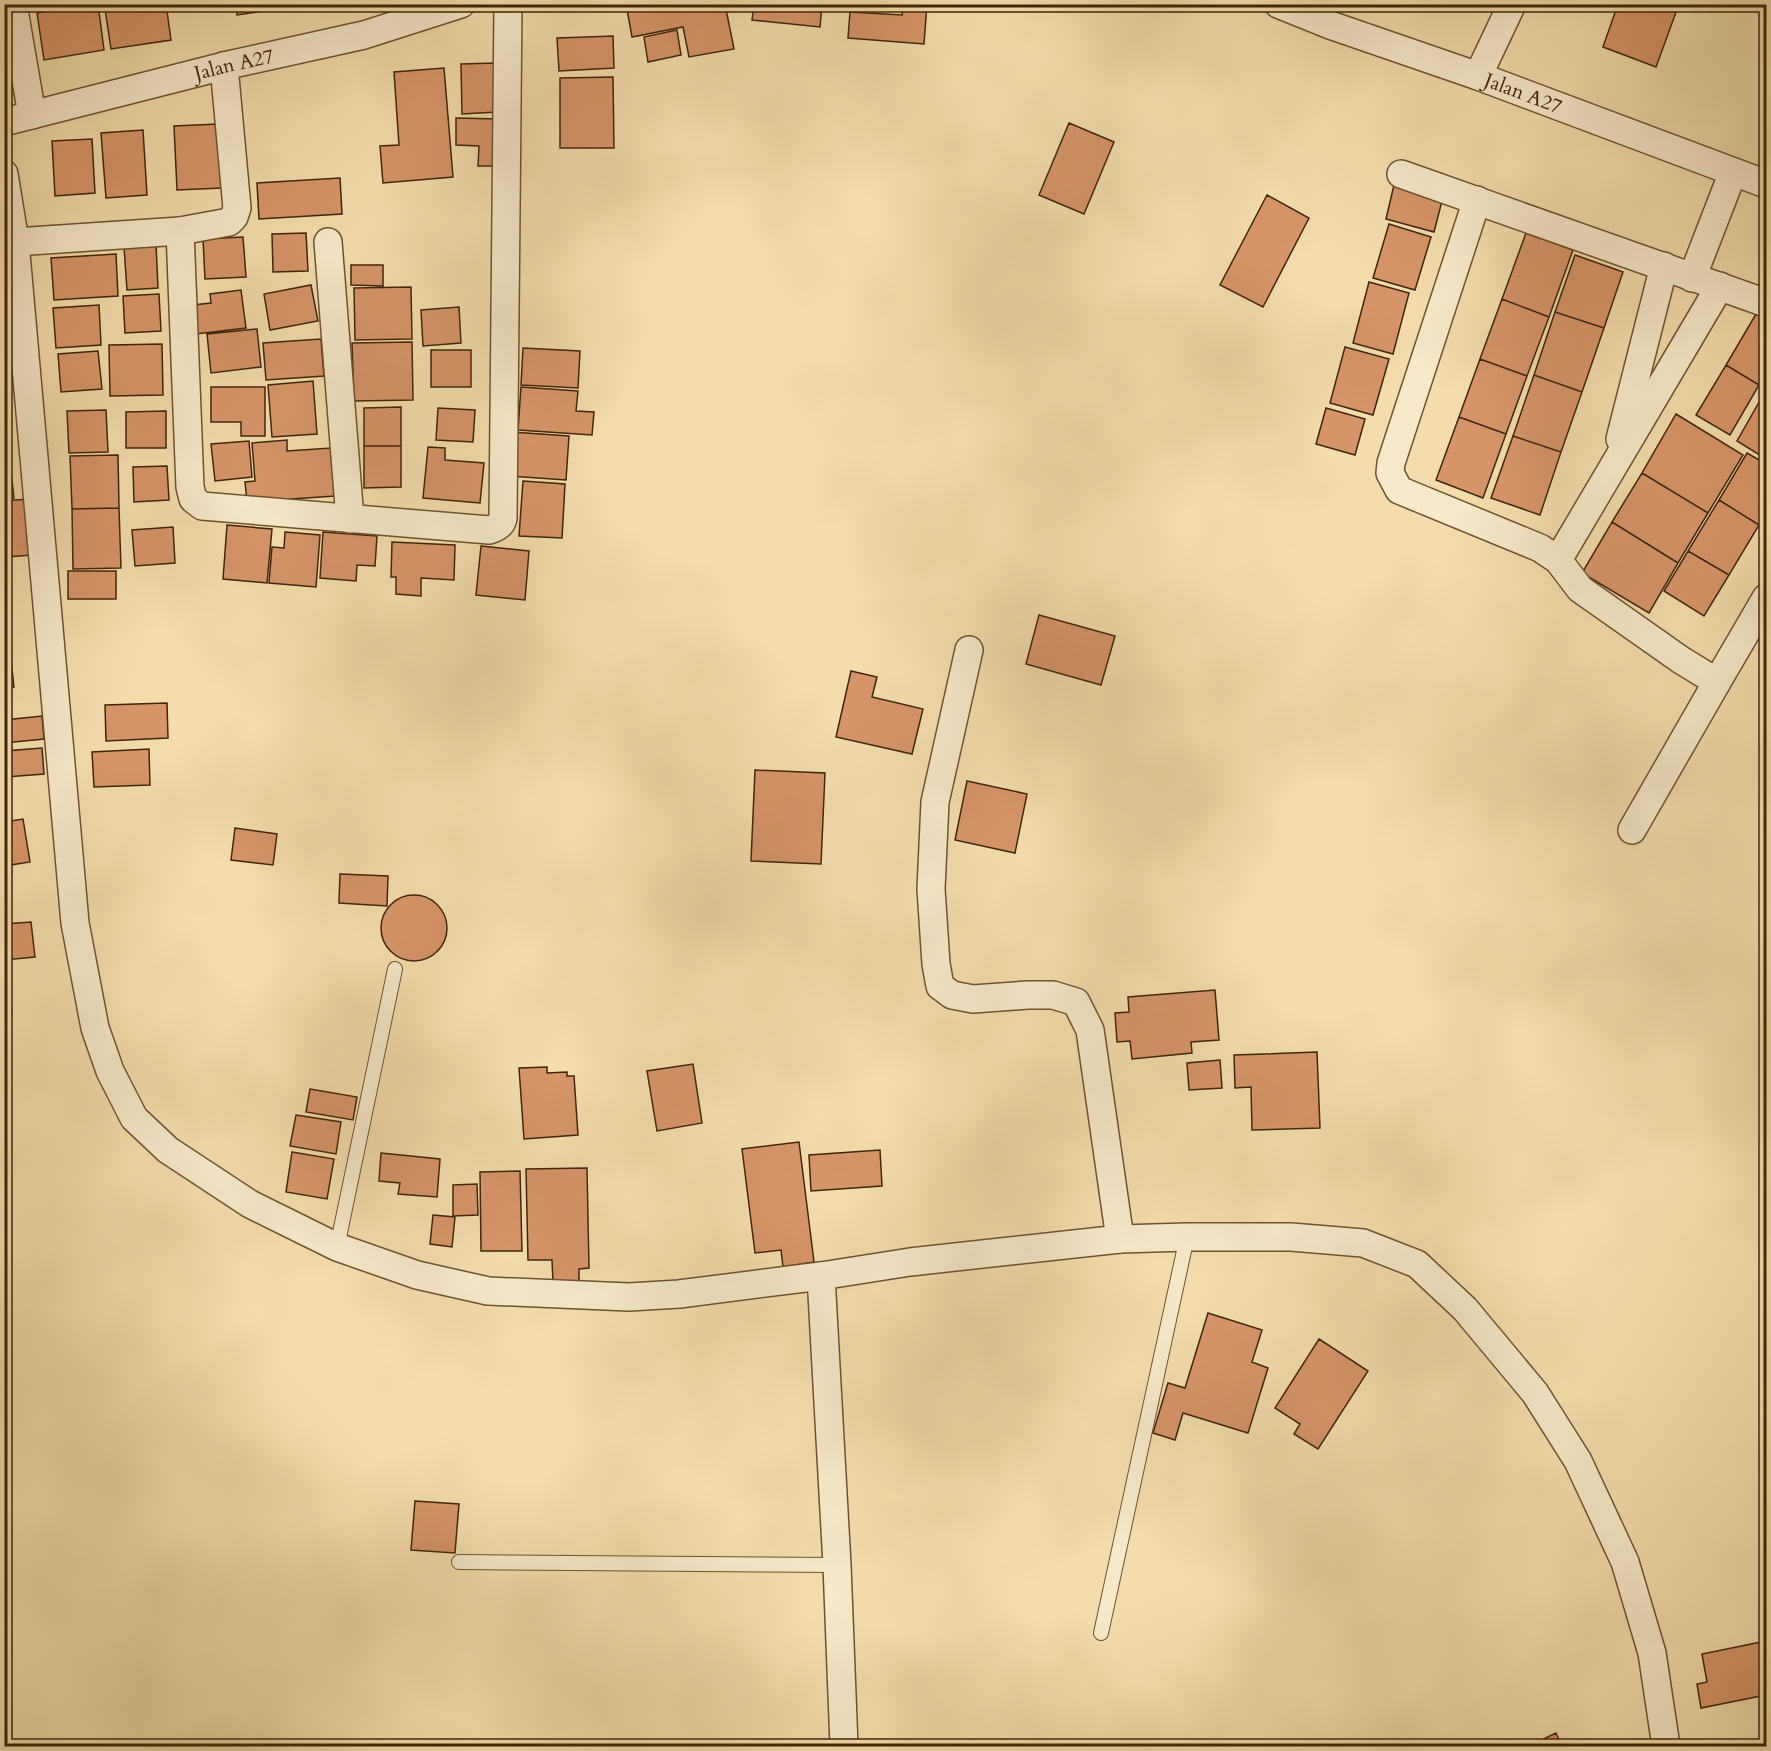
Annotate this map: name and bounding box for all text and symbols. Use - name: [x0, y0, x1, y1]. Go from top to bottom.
- street label: Jalan A27: [188, 42, 276, 88]
- street label: Jalan A27: [1478, 66, 1566, 120]

